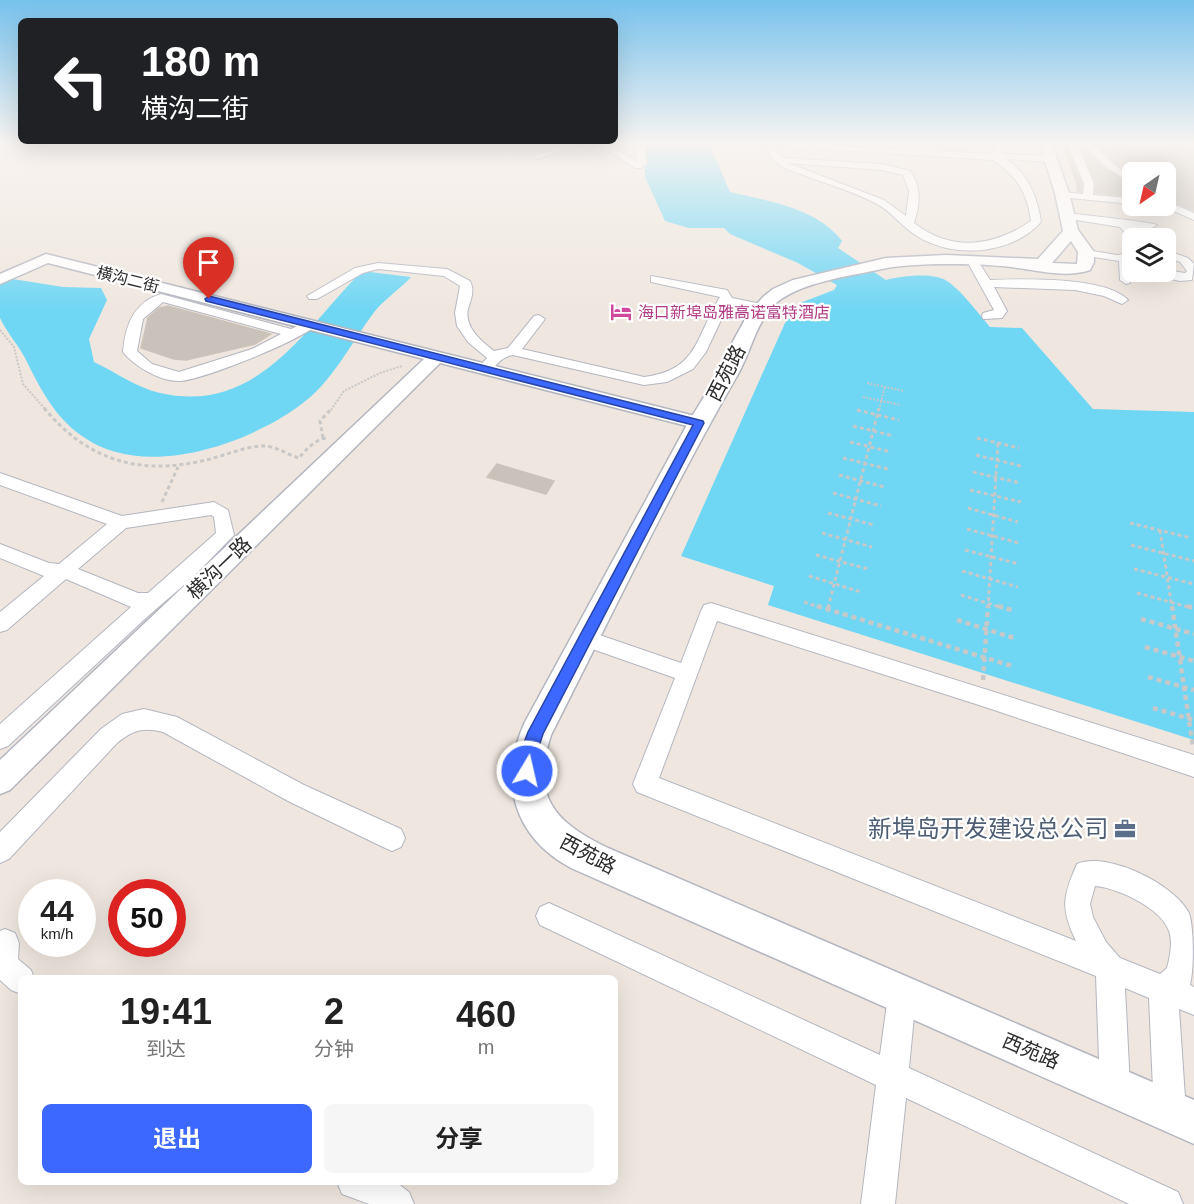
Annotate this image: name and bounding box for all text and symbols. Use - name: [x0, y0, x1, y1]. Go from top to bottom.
- text: 180 m: [141, 38, 260, 85]
- icon: left: [42, 42, 120, 120]
- text: 横沟二街: [141, 94, 249, 124]
- north arrow: [1122, 162, 1176, 216]
- map controls: [1122, 162, 1176, 282]
- button: layers: [1122, 228, 1176, 282]
- pin: [183, 237, 234, 299]
- icon: arrive: [192, 246, 225, 279]
- street label: 横沟二街: [95, 263, 161, 295]
- hotel icon: 海口新埠岛雅高诺富特酒店: [609, 300, 633, 324]
- place label: 海口新埠岛雅高诺富特酒店: [638, 304, 830, 321]
- street label: 西苑路: [703, 341, 749, 405]
- street label: 横沟一路: [183, 532, 255, 604]
- position arrow: [495, 739, 559, 803]
- place label: 新埠岛开发建设总公司: [868, 815, 1108, 842]
- office icon: 新埠岛开发建设总公司: [1113, 817, 1137, 841]
- street label: 西苑路: [556, 830, 620, 878]
- speed limit sign: 50: [108, 879, 186, 957]
- text: 44: [40, 894, 74, 927]
- text: km/h: [41, 925, 73, 942]
- text: 19:41: [120, 991, 212, 1032]
- text: 2: [324, 991, 344, 1032]
- text: 460: [456, 994, 516, 1035]
- street label: 西苑路: [999, 1029, 1063, 1073]
- text: m: [478, 1036, 494, 1058]
- text: 到达: [146, 1038, 186, 1060]
- text: 分钟: [314, 1038, 354, 1060]
- button: 退出: [42, 1104, 312, 1173]
- button: 分享: [324, 1104, 594, 1173]

